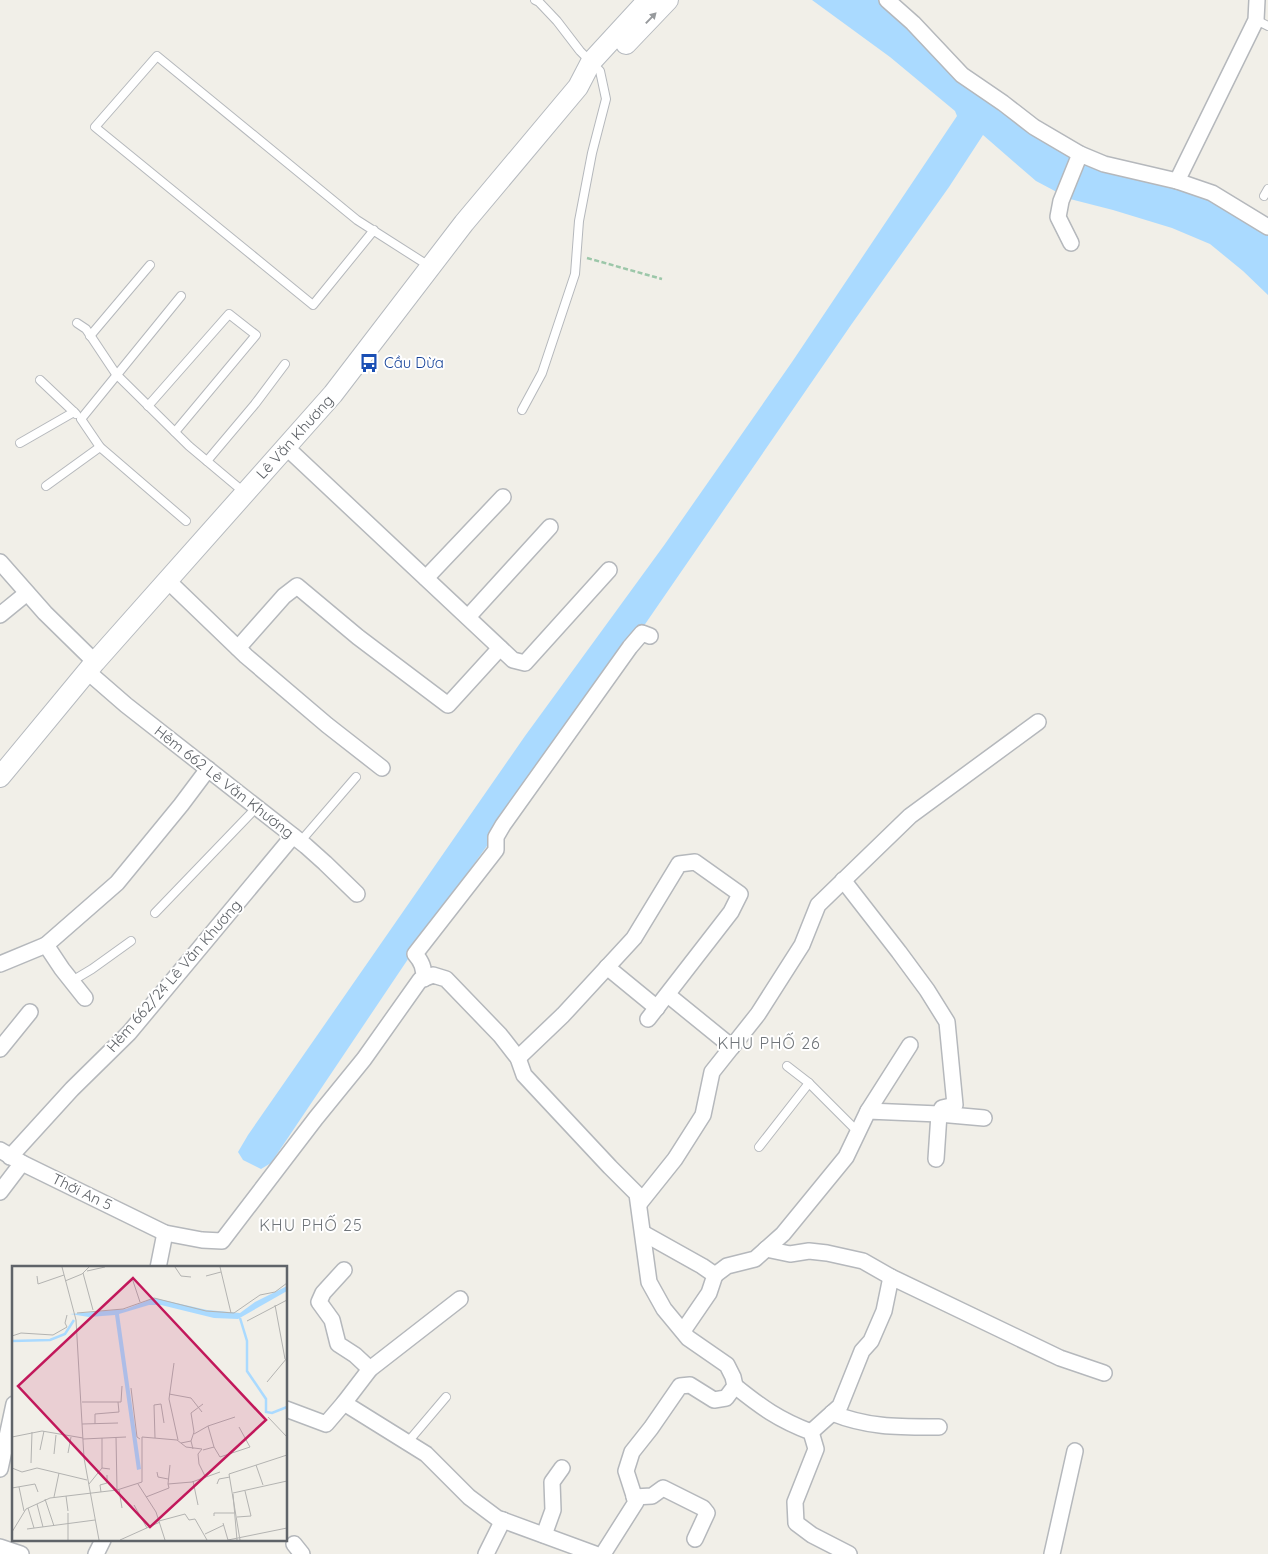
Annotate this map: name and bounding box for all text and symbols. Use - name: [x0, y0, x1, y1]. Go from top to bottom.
- one-way arrow: [645, 12, 657, 24]
- bus stop icon: Cầu Dừa: [358, 352, 380, 374]
- place label: Cầu Dừa: [384, 353, 444, 372]
- street label: Lê Văn Khương: [252, 391, 337, 483]
- street label: Hẻm 662 Lê Văn Khương: [151, 721, 298, 842]
- street label: Hẻm 662/24 Lê Văn Khương: [102, 896, 245, 1056]
- district label: KHU PHỐ 26: [717, 1032, 821, 1053]
- street label: Thới An 5: [49, 1169, 115, 1214]
- district label: KHU PHỐ 25: [259, 1214, 363, 1235]
- inset map: [12, 1266, 288, 1542]

